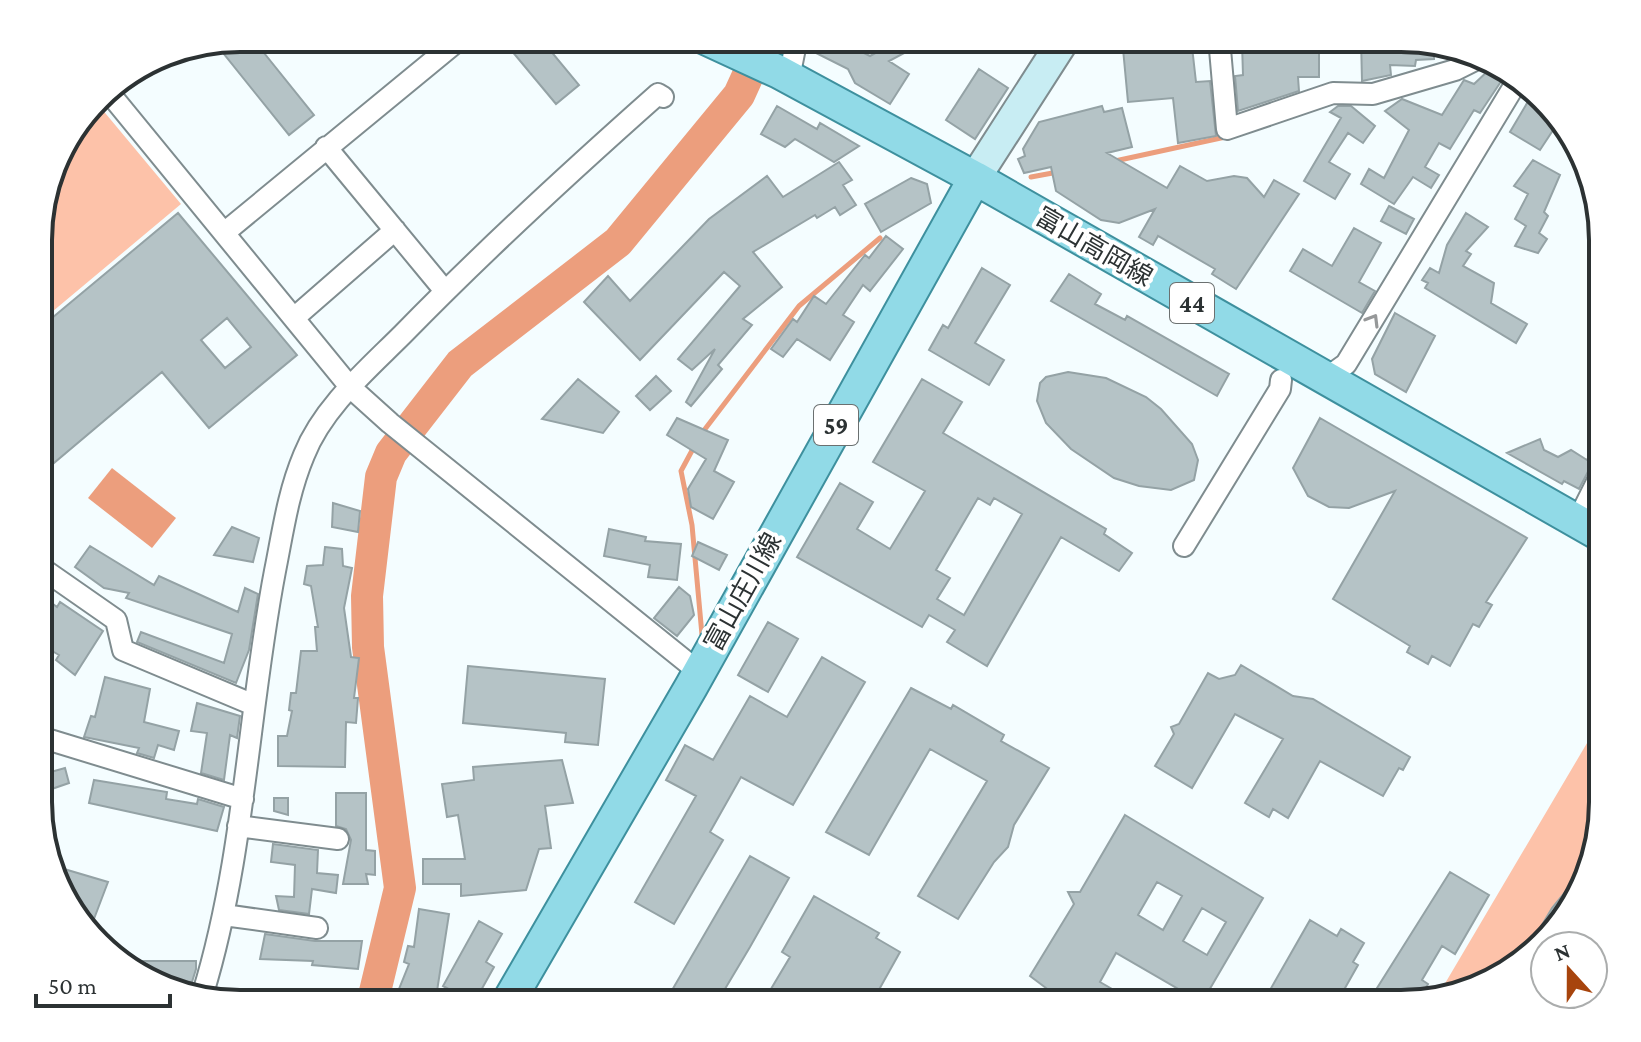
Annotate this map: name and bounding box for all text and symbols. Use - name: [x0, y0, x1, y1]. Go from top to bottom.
- street label: 富山高岡線: [1030, 202, 1158, 292]
- road number: 44: [1170, 283, 1214, 323]
- one-way arrow: [1363, 314, 1379, 329]
- road number: 59: [814, 405, 858, 445]
- street label: 富山庄川線: [699, 528, 787, 656]
- north arrow: [1529, 930, 1609, 1010]
- text: N: [1551, 937, 1573, 966]
- scale bar: [36, 958, 170, 1008]
- text: 50 m: [48, 972, 97, 999]

